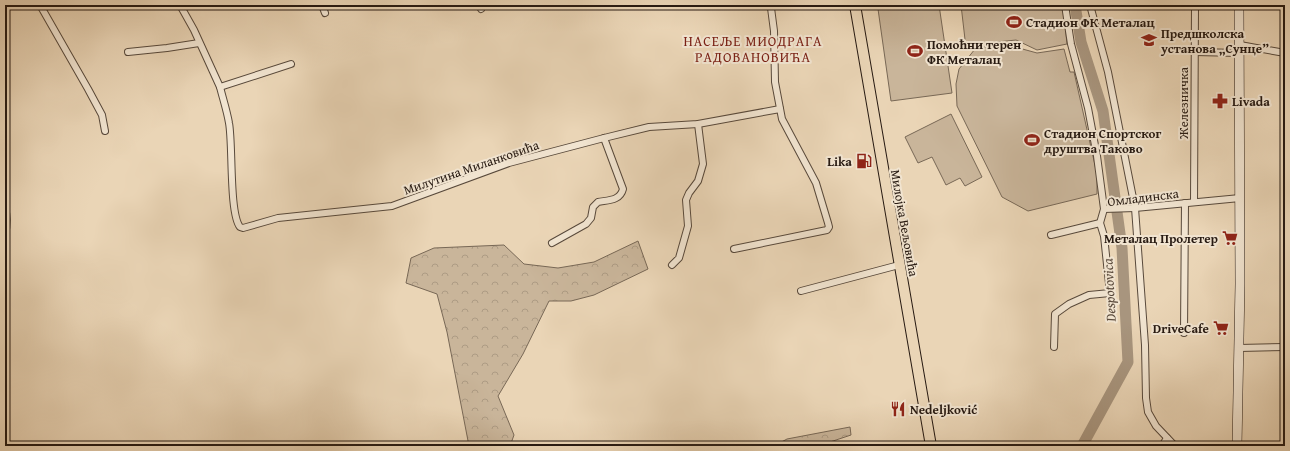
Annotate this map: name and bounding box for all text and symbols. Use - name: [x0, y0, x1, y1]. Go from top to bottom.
- sports icon: Стадион ФК Металац: [1005, 13, 1023, 31]
- place label: Стадион ФК Металац: [1026, 13, 1155, 32]
- place label: Предшколска установа „Сунце”: [1160, 24, 1269, 58]
- district label: НАСЕЉЕ МИОДРАГА РАДОВАНОВИЋА: [683, 31, 823, 67]
- school or university icon: Предшколска установа „Сунце”: [1140, 31, 1158, 49]
- place label: Помоћни терен ФК Металац: [927, 35, 1021, 69]
- sports icon: Помоћни терен ФК Металац: [906, 42, 924, 60]
- street label: Железничка: [1174, 66, 1193, 140]
- pharmacy icon: Livada: [1211, 92, 1229, 110]
- place label: Livada: [1232, 92, 1270, 111]
- place label: Стадион Спортског друштва Таково: [1044, 124, 1162, 158]
- sports icon: Стадион Спортског друштва Таково: [1023, 131, 1041, 149]
- street label: Милутина Миланковића: [401, 135, 542, 200]
- place label: Lika: [827, 152, 852, 171]
- fuel station icon: Lika: [855, 152, 873, 170]
- street label: Милојка Вељовића: [886, 168, 923, 279]
- street label: Омладинска: [1106, 184, 1181, 211]
- place label: Металац Пролетер: [1104, 229, 1219, 248]
- supermarket icon: Металац Пролетер: [1221, 229, 1239, 247]
- water label: Despotovica: [1097, 257, 1121, 323]
- place label: DriveCafe: [1153, 319, 1209, 338]
- supermarket icon: DriveCafe: [1212, 319, 1230, 337]
- restaurant icon: Nedeljković: [889, 400, 907, 418]
- place label: Nedeljković: [910, 400, 977, 419]

